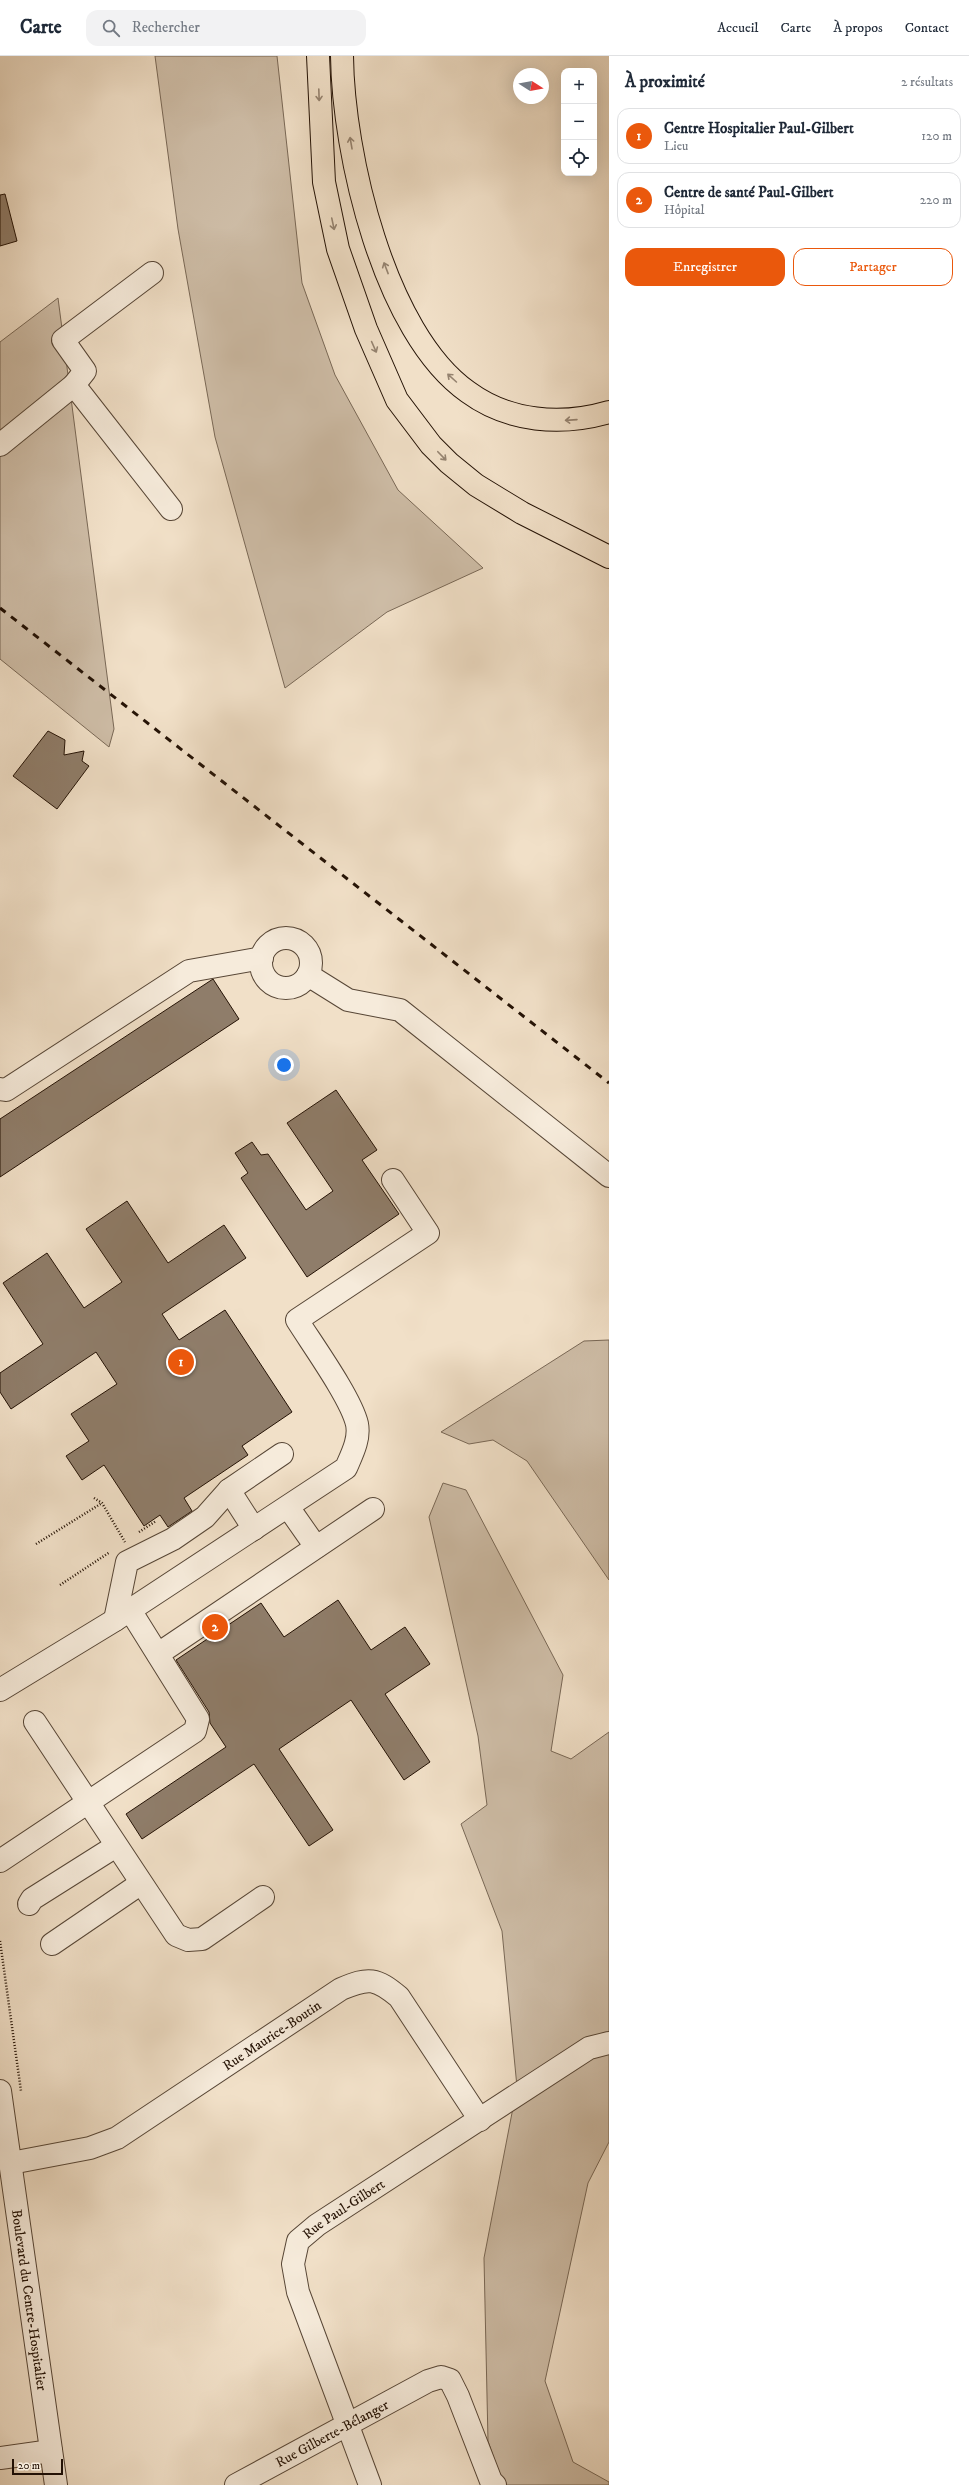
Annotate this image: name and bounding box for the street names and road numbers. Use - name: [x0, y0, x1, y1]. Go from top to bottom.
- street label: Rue Maurice-Boutin: [220, 1996, 326, 2075]
- street label: Rue Paul-Gilbert: [299, 2175, 389, 2243]
- street label: Boulevard du Centre-Hospitalier: [7, 2208, 51, 2393]
- street label: Rue Gilberte-Bélanger: [273, 2396, 393, 2472]

